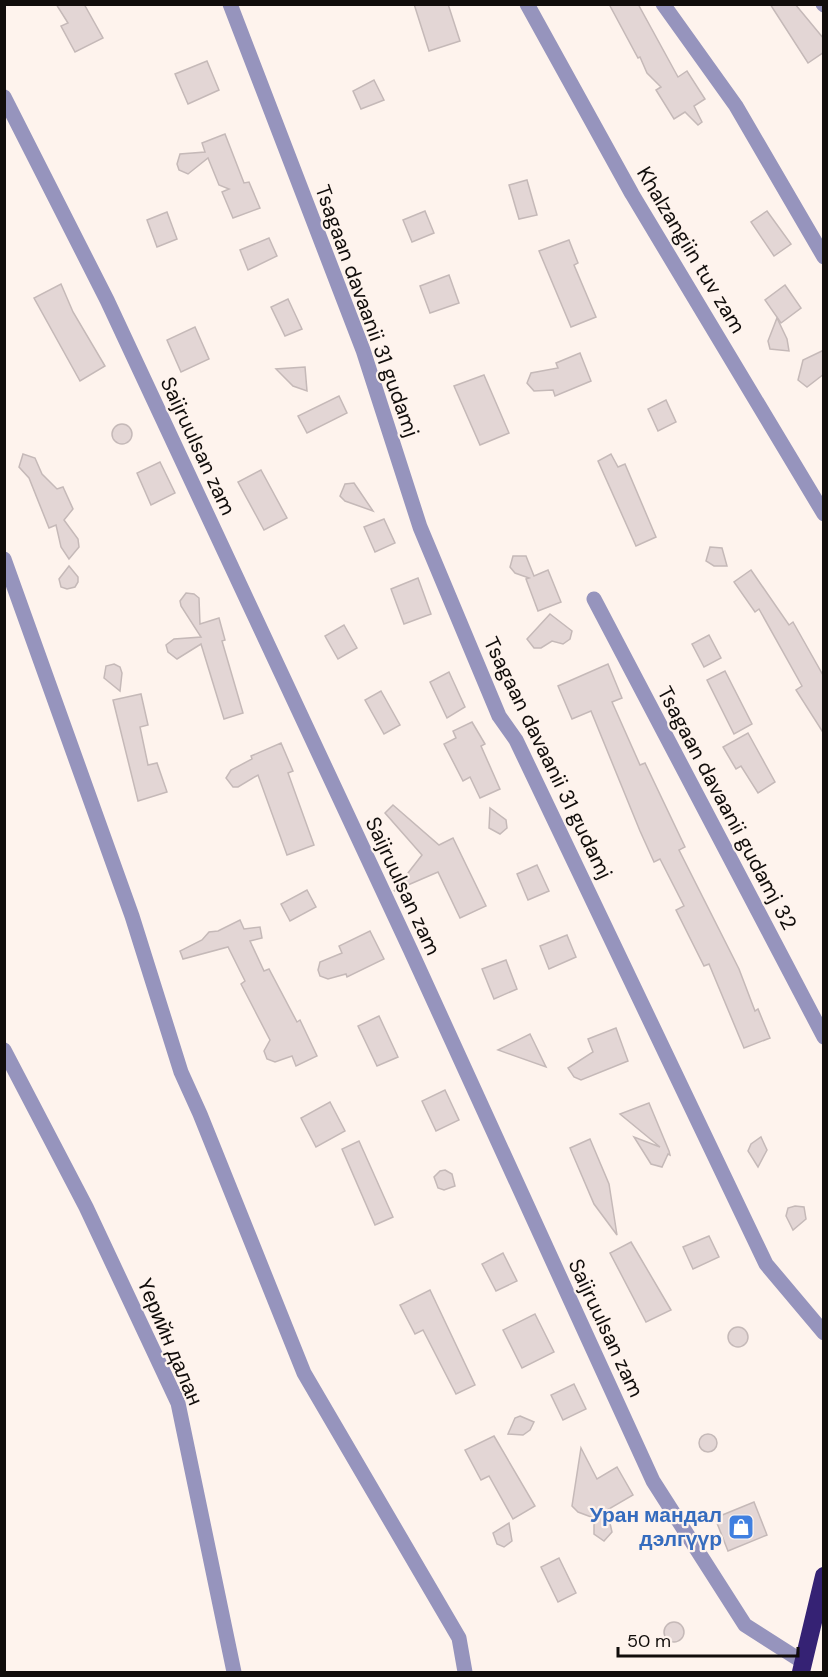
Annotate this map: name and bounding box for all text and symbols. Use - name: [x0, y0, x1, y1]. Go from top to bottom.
- street label: Khalzangiin tuv zam: [630, 162, 752, 338]
- street label: Tsagaan davaanii 31 gudamj: [308, 181, 426, 441]
- street label: Saijruulsan zam: [154, 372, 242, 520]
- street label: Tsagaan davaanii 31 gudamj: [477, 632, 619, 884]
- street label: Tsagaan davaanii gudamj 32: [651, 681, 803, 935]
- street label: Saijruulsan zam: [359, 812, 447, 960]
- street label: Saijruulsan zam: [562, 1254, 650, 1402]
- street label: Үерийн далан: [131, 1274, 209, 1410]
- place label: Уран мандал дэлгүүр: [590, 1501, 722, 1553]
- shop icon: Уран мандал дэлгүүр: [726, 1512, 756, 1542]
- scale bar: [618, 1620, 798, 1658]
- text: 50 m: [627, 1629, 671, 1653]

